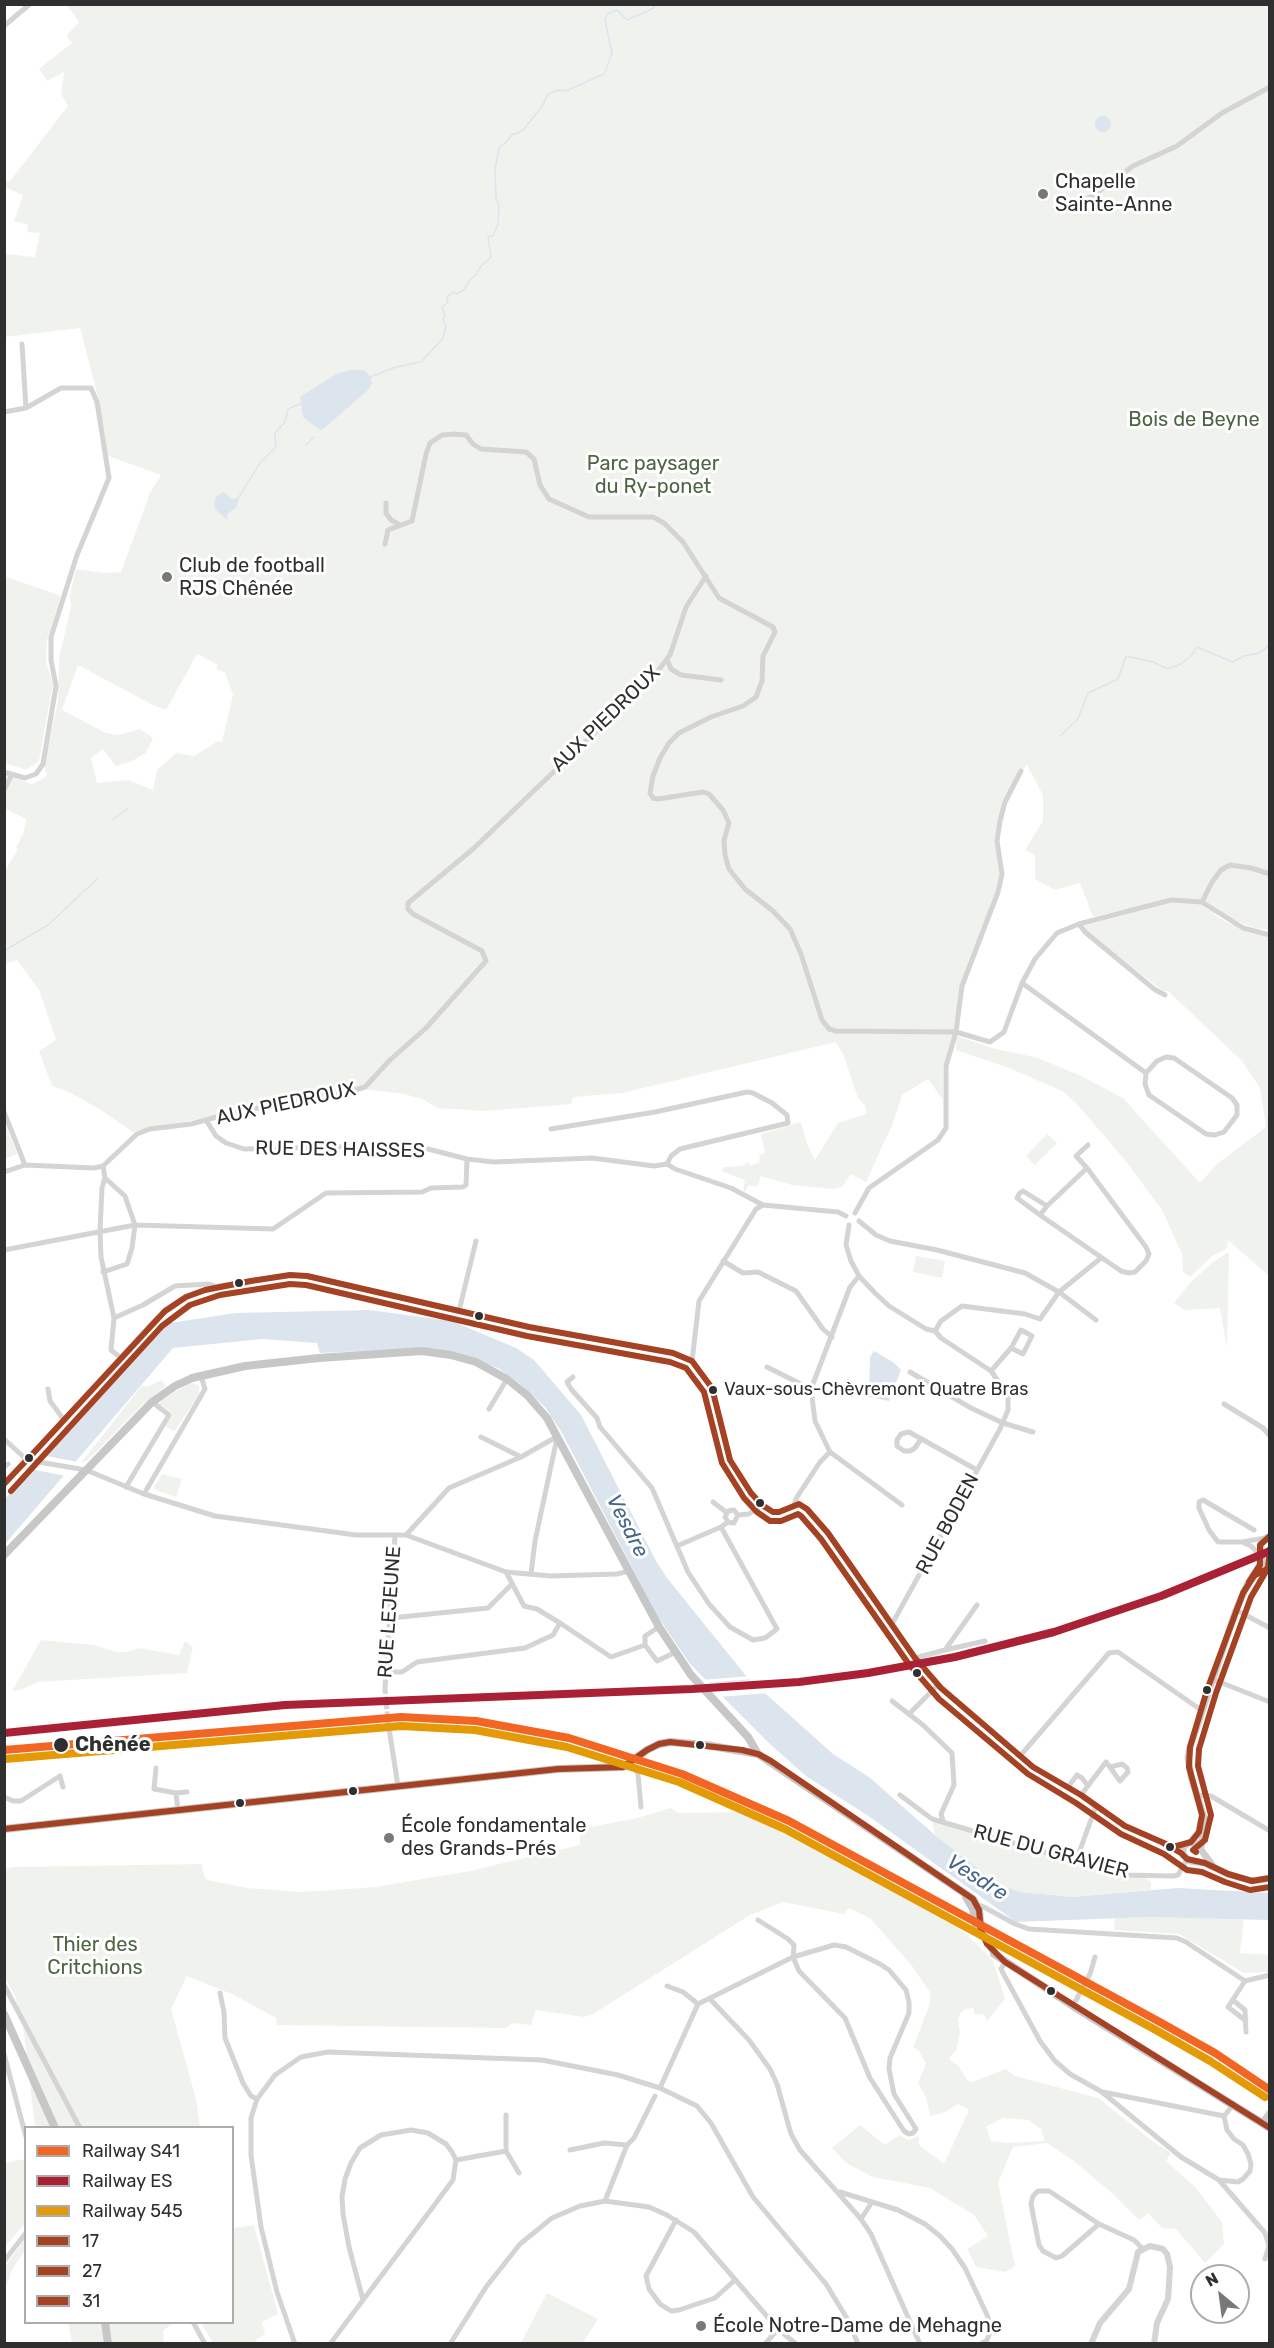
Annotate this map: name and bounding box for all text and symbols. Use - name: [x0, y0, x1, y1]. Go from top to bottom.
- place label: Chapelle Sainte-Anne: [1055, 170, 1172, 217]
- marker: Chapelle Sainte-Anne: [1036, 187, 1050, 201]
- park label: Bois de Beyne: [1128, 408, 1260, 432]
- park label: Parc paysager du Ry-ponet: [587, 452, 719, 499]
- place label: Club de football RJS Chênée: [179, 554, 325, 601]
- marker: Club de football RJS Chênée: [160, 570, 174, 584]
- street label: AUX PIEDROUX: [547, 661, 665, 777]
- street label: AUX PIEDROUX: [214, 1077, 358, 1131]
- street label: RUE DES HAISSES: [255, 1137, 425, 1163]
- unlabelled marker: [233, 1277, 245, 1289]
- unlabelled marker: [473, 1310, 485, 1322]
- place label: Vaux-sous-Chèvremont Quatre Bras: [724, 1379, 1028, 1401]
- marker: Vaux-sous-Chèvremont Quatre Bras: [707, 1384, 719, 1396]
- unlabelled marker: [23, 1452, 35, 1464]
- street label: RUE BODEN: [911, 1469, 985, 1579]
- water label: Vesdre: [601, 1490, 653, 1562]
- unlabelled marker: [754, 1497, 766, 1509]
- street label: RUE LEJEUNE: [373, 1545, 407, 1679]
- unlabelled marker: [911, 1667, 923, 1679]
- unlabelled marker: [1201, 1684, 1213, 1696]
- place label: Chênée: [75, 1733, 151, 1757]
- marker: Chênée: [52, 1736, 70, 1754]
- unlabelled marker: [694, 1739, 706, 1751]
- unlabelled marker: [347, 1785, 359, 1797]
- unlabelled marker: [234, 1797, 246, 1809]
- place label: École fondamentale des Grands-Prés: [401, 1814, 586, 1861]
- street label: RUE DU GRAVIER: [971, 1820, 1131, 1884]
- marker: École fondamentale des Grands-Prés: [382, 1831, 396, 1845]
- unlabelled marker: [1164, 1841, 1176, 1853]
- water label: Vesdre: [942, 1850, 1012, 1906]
- park label: Thier des Critchions: [47, 1933, 143, 1980]
- unlabelled marker: [1045, 1985, 1057, 1997]
- legend: [24, 2126, 234, 2324]
- text: Railway S41: [82, 2140, 180, 2162]
- text: Railway ES: [82, 2170, 172, 2192]
- text: Railway 545: [82, 2200, 183, 2222]
- text: 17: [82, 2230, 99, 2252]
- text: 27: [82, 2260, 102, 2282]
- north arrow: [1190, 2264, 1250, 2324]
- text: N: [1202, 2268, 1222, 2291]
- text: 31: [82, 2290, 100, 2312]
- place label: École Notre-Dame de Mehagne: [713, 2314, 1002, 2338]
- marker: École Notre-Dame de Mehagne: [694, 2319, 708, 2333]

